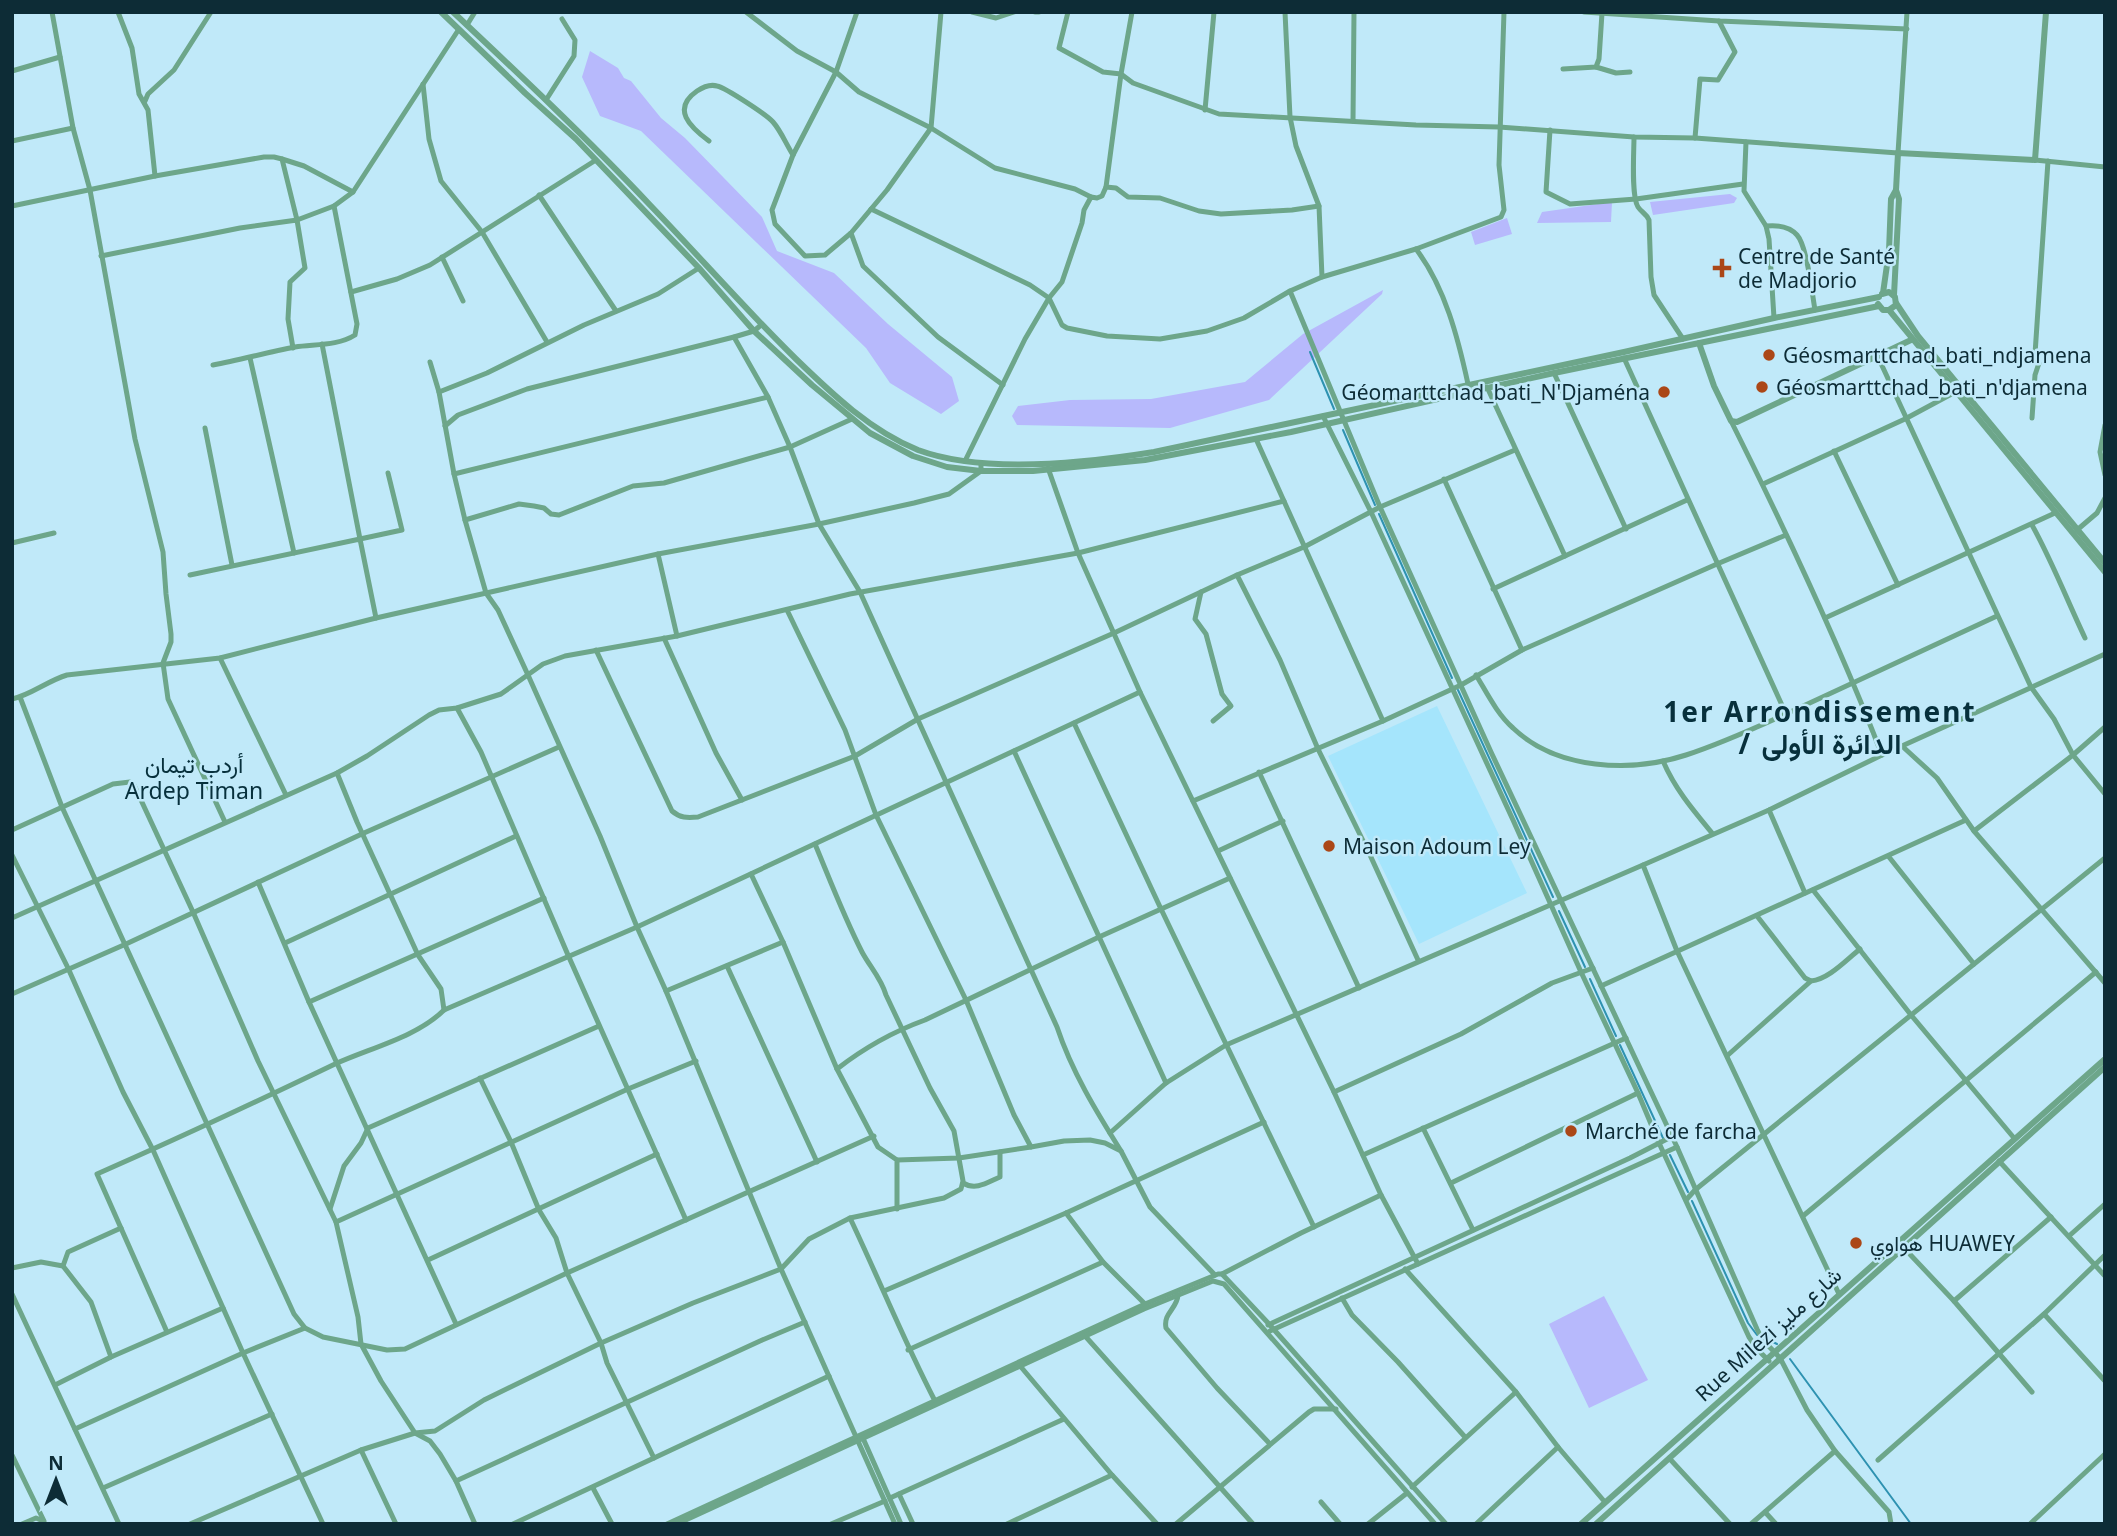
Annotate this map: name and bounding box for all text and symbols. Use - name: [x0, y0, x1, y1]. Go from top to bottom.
- place label: Centre de Santé de Madjorio: [1738, 242, 1895, 294]
- marker: Centre de Santé de Madjorio: [1712, 258, 1732, 278]
- place label: Géosmarttchad_bati_ndjamena: [1783, 341, 2092, 369]
- marker: Géosmarttchad_bati_ndjamena: [1761, 347, 1777, 363]
- place label: Géosmarttchad_bati_n'djamena: [1776, 373, 2088, 401]
- place label: Géomarttchad_bati_N'Djaména: [1341, 378, 1650, 406]
- marker: Géosmarttchad_bati_n'djamena: [1754, 379, 1770, 395]
- marker: Géomarttchad_bati_N'Djaména: [1656, 384, 1672, 400]
- district label: 1er Arrondissement / الدائرة الأولى: [1663, 692, 1977, 762]
- district label: أردب تيمان Ardep Timan: [125, 748, 263, 806]
- place label: Maison Adoum Ley: [1343, 832, 1531, 860]
- marker: Maison Adoum Ley: [1321, 838, 1337, 854]
- place label: Marché de farcha: [1585, 1117, 1757, 1145]
- marker: Marché de farcha: [1563, 1123, 1579, 1139]
- place label: هواوي HUAWEY: [1870, 1229, 2015, 1261]
- marker: هواوي HUAWEY: [1848, 1235, 1864, 1251]
- street label: Rue Milezi شارع مليز: [1689, 1261, 1848, 1408]
- north arrow: [21, 1445, 91, 1515]
- text: N: [48, 1450, 64, 1476]

